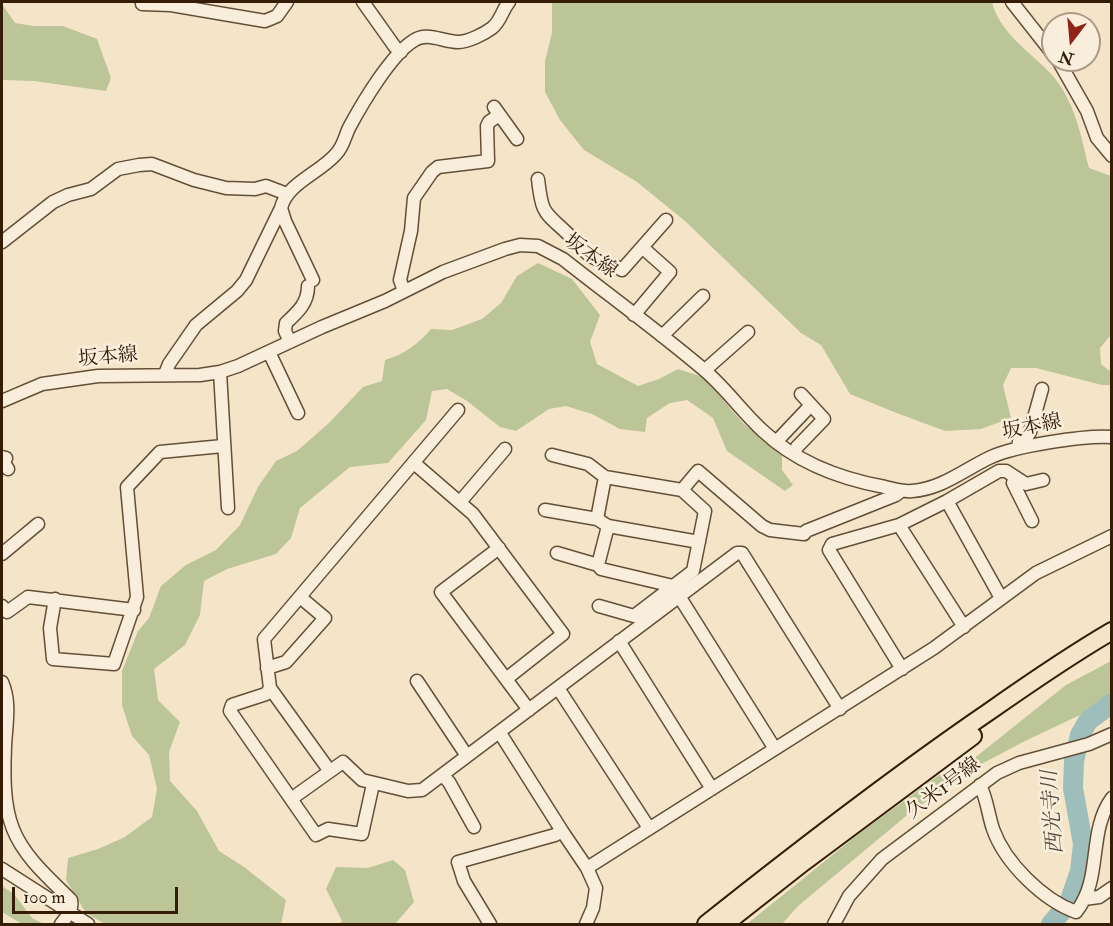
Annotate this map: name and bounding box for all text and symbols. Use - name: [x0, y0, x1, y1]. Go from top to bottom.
- north arrow: [1041, 12, 1101, 72]
- text: N: [1057, 46, 1076, 69]
- street label: 坂本線: [559, 230, 621, 284]
- street label: 坂本線: [77, 343, 139, 373]
- street label: 坂本線: [1000, 410, 1064, 446]
- street label: 久米1号線: [902, 753, 986, 825]
- water label: 西光寺川: [1039, 769, 1069, 855]
- scale bar: [15, 875, 182, 913]
- text: 100 m: [23, 886, 66, 909]

